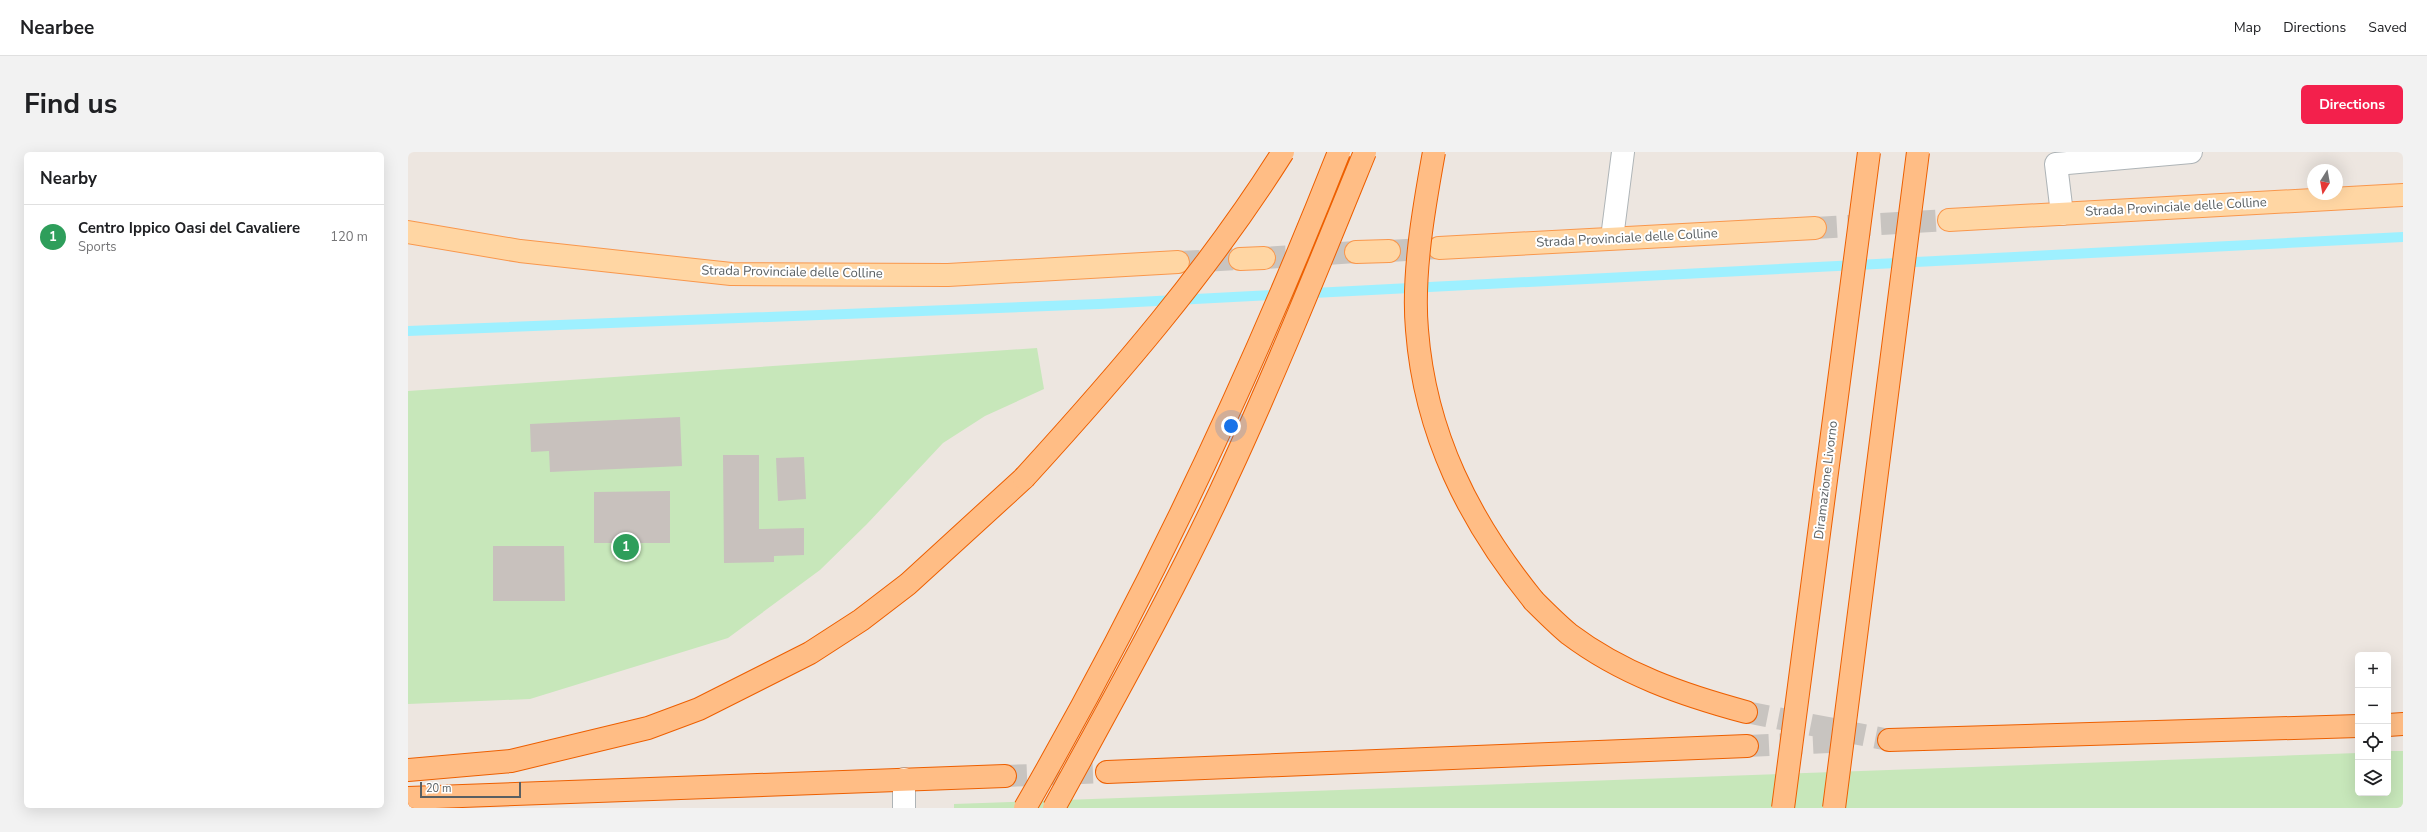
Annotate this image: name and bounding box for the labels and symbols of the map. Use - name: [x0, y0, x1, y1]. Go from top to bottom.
- north arrow: [2307, 164, 2343, 200]
- street label: Strada Provinciale delle Colline: [2085, 193, 2267, 221]
- street label: Strada Provinciale delle Colline: [1536, 224, 1718, 252]
- street label: Strada Provinciale delle Colline: [701, 261, 883, 283]
- your location: [1221, 416, 1241, 436]
- street label: Diramazione Livorno: [1810, 420, 1842, 540]
- pin: 1: [613, 532, 639, 562]
- scale bar: [420, 780, 521, 799]

